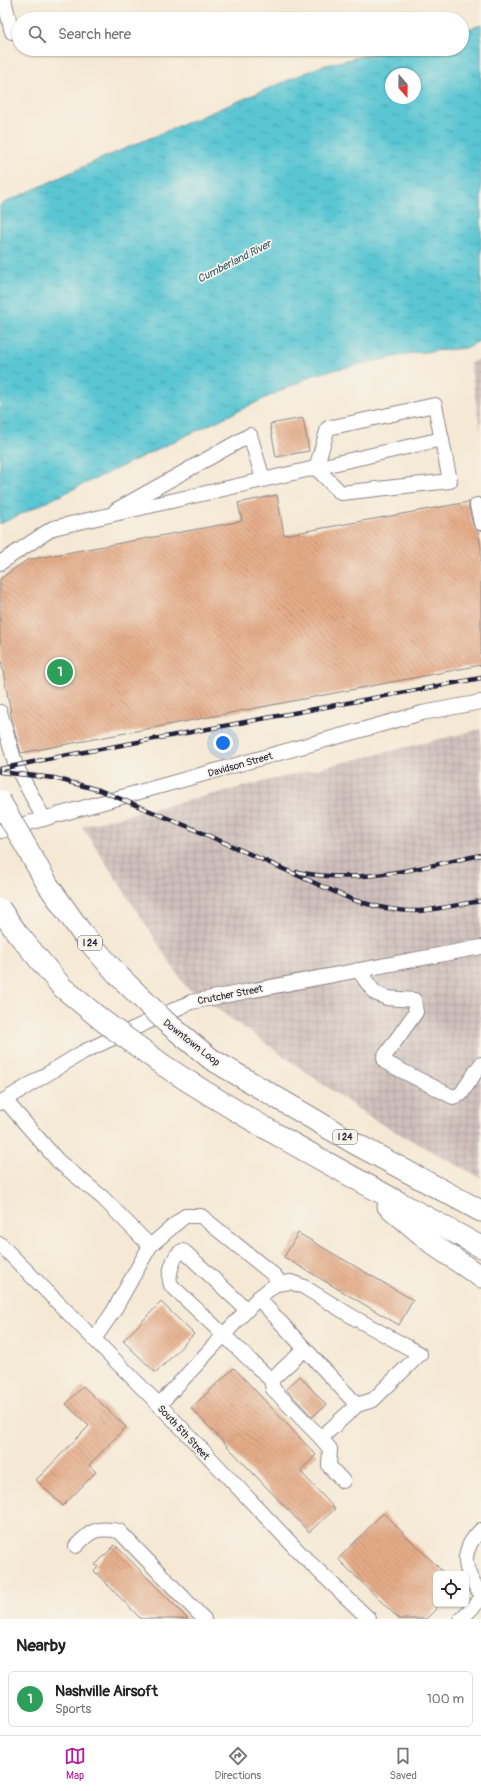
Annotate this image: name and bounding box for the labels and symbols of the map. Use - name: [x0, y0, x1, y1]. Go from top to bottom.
- north arrow: [385, 68, 421, 104]
- water label: Cumberland River: [195, 236, 275, 286]
- pin: 1: [47, 657, 73, 687]
- your location: [213, 733, 233, 753]
- street label: Davidson Street: [207, 750, 275, 780]
- road number: I 24: [78, 936, 102, 950]
- street label: Crutcher Street: [196, 983, 265, 1007]
- street label: Downtown Loop: [161, 1017, 222, 1069]
- road number: I 24: [333, 1130, 357, 1144]
- street label: South 5th Street: [155, 1403, 212, 1463]

